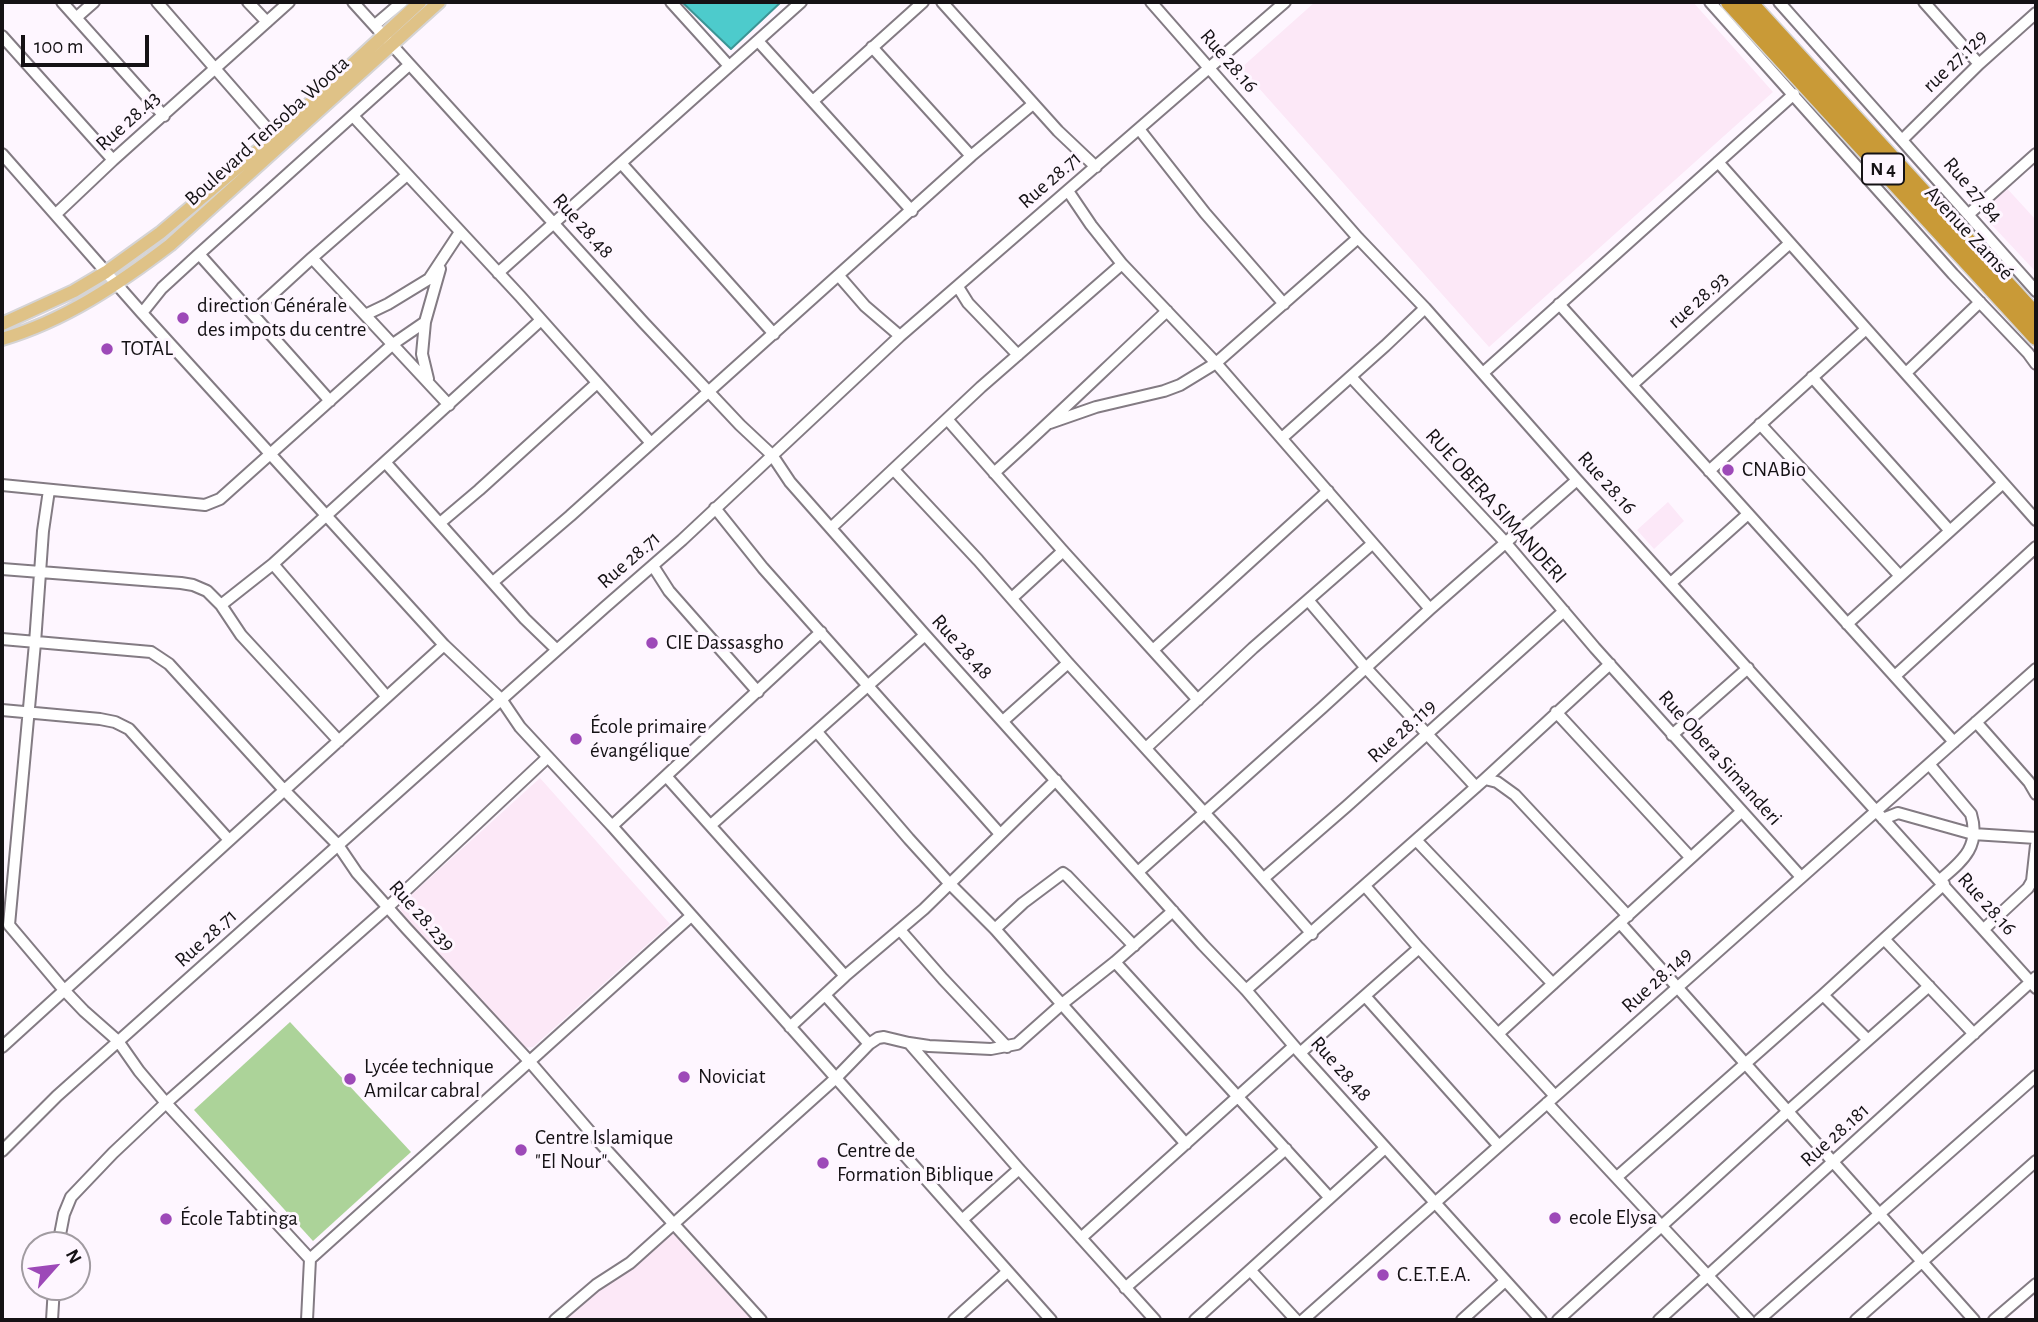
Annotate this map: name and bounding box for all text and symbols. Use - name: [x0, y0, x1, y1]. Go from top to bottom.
- scale bar: [24, 21, 152, 65]
- street label: Rue 28.16: [1194, 24, 1264, 98]
- street label: rue 27.129: [1917, 24, 1993, 98]
- text: 100 m: [34, 36, 84, 57]
- street label: Boulevard Tensoba Woota: [180, 51, 354, 211]
- street label: Rue 28.43: [91, 85, 165, 157]
- street label: Rue 28.71: [1013, 146, 1087, 214]
- street label: Rue 27.84: [1938, 152, 2008, 228]
- road number: N 4: [1862, 154, 1904, 184]
- street label: Avenue Zamsé: [1919, 181, 2019, 285]
- street label: Rue 28.48: [547, 188, 619, 264]
- street label: rue 28.93: [1662, 266, 1734, 334]
- place label: direction Générale des impots du centre: [197, 293, 366, 343]
- marker: direction Générale des impots du centre: [175, 310, 191, 326]
- place label: TOTAL: [121, 336, 173, 362]
- marker: TOTAL: [99, 341, 115, 357]
- street label: RUE OBERA SIMANDERI: [1420, 423, 1572, 589]
- street label: Rue 28.16: [1572, 446, 1642, 520]
- place label: CNABio: [1742, 457, 1806, 483]
- marker: CNABio: [1720, 462, 1736, 478]
- street label: Rue 28.71: [592, 526, 666, 594]
- street label: Rue 28.48: [926, 609, 998, 685]
- place label: CIE Dassasgho: [666, 630, 784, 656]
- marker: CIE Dassasgho: [644, 635, 660, 651]
- street label: Rue Obera Simanderi: [1653, 685, 1787, 831]
- street label: Rue 28.119: [1362, 694, 1442, 768]
- place label: École primaire évangélique: [590, 714, 707, 764]
- marker: École primaire évangélique: [568, 731, 584, 747]
- street label: Rue 28.16: [1952, 867, 2022, 941]
- street label: Rue 28.239: [383, 875, 461, 957]
- street label: Rue 28.71: [170, 903, 242, 973]
- street label: Rue 28.149: [1616, 942, 1698, 1018]
- street label: Rue 28.48: [1305, 1031, 1377, 1107]
- place label: Lycée technique Amilcar cabral: [364, 1054, 494, 1104]
- place label: Noviciat: [698, 1064, 765, 1090]
- marker: Noviciat: [676, 1069, 692, 1085]
- marker: Lycée technique Amilcar cabral: [342, 1071, 358, 1087]
- street label: Rue 28.181: [1795, 1098, 1875, 1172]
- place label: Centre Islamique "El Nour": [535, 1125, 673, 1175]
- place label: Centre de Formation Biblique: [837, 1138, 993, 1188]
- marker: Centre Islamique "El Nour": [513, 1142, 529, 1158]
- marker: Centre de Formation Biblique: [815, 1155, 831, 1171]
- place label: ecole Elysa: [1569, 1205, 1657, 1231]
- place label: École Tabtinga: [180, 1206, 298, 1232]
- marker: ecole Elysa: [1547, 1210, 1563, 1226]
- marker: École Tabtinga: [158, 1211, 174, 1227]
- north arrow: [21, 1231, 91, 1301]
- text: N: [62, 1247, 85, 1267]
- place label: C.E.T.E.A.: [1397, 1262, 1471, 1288]
- marker: C.E.T.E.A.: [1375, 1267, 1391, 1283]

